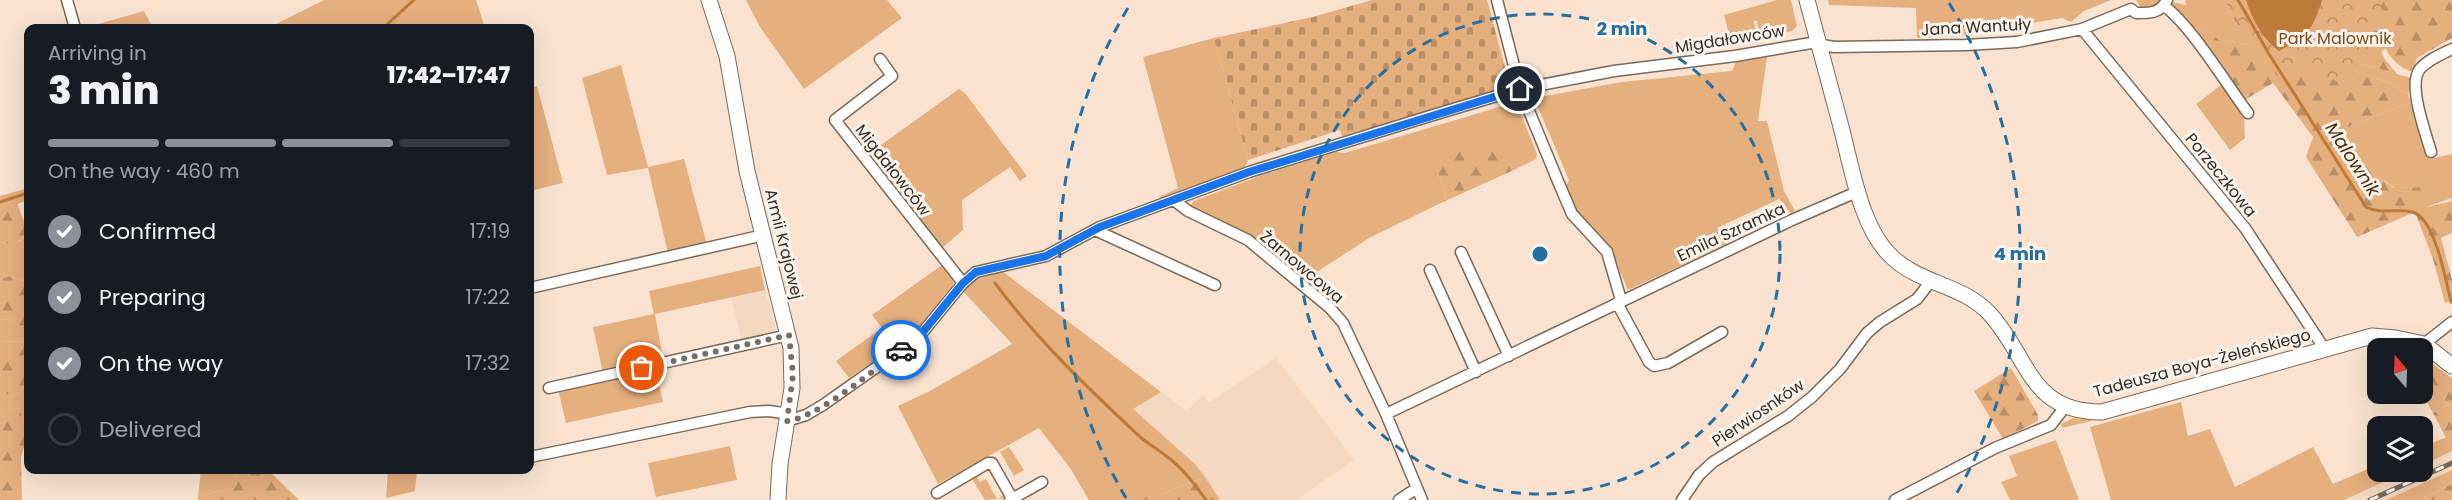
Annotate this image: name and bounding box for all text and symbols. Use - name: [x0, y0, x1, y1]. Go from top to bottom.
- street label: Jana Wantuły: [1920, 13, 2032, 41]
- text: 2 min: [1597, 16, 1647, 41]
- street label: Migdałowców: [1674, 19, 1786, 59]
- park label: Park Malownik: [2279, 27, 2392, 50]
- text: Arriving in: [48, 39, 147, 67]
- text: 17:42–17:47: [387, 60, 510, 91]
- text: 3 min: [48, 63, 160, 118]
- pin: [1494, 63, 1545, 114]
- icon: home: [1503, 72, 1536, 105]
- water label: Malownik: [2320, 117, 2387, 201]
- street label: Migdałowców: [850, 119, 936, 221]
- street label: Porzeczkowa: [2180, 128, 2262, 222]
- text: On the way · 460 m: [48, 157, 240, 185]
- street label: Armii Krajowej: [759, 186, 809, 302]
- street label: Emila Szramka: [1673, 197, 1789, 267]
- icon: check: [48, 215, 81, 248]
- text: Confirmed: [99, 216, 216, 247]
- text: 17:19: [469, 217, 510, 245]
- street label: Żarnowcowa: [1255, 225, 1349, 309]
- text: 4 min: [1994, 241, 2046, 266]
- centre of rings: [1530, 244, 1550, 264]
- icon: check: [48, 281, 81, 314]
- text: Preparing: [99, 282, 206, 313]
- text: 17:22: [465, 283, 510, 311]
- courier: [871, 320, 931, 380]
- street label: Tadeusza Boya-Żeleńskiego: [2091, 323, 2313, 403]
- icon: car: [885, 334, 918, 367]
- north arrow: [2367, 338, 2433, 404]
- map controls: [2367, 338, 2433, 482]
- pin: [616, 342, 667, 393]
- icon: check: [48, 347, 81, 380]
- text: On the way: [99, 348, 223, 379]
- text: 17:32: [465, 349, 510, 377]
- icon: bag: [625, 351, 658, 384]
- street label: Pierwiosnków: [1707, 374, 1809, 452]
- text: Delivered: [99, 414, 202, 445]
- button: layers: [2367, 416, 2433, 482]

